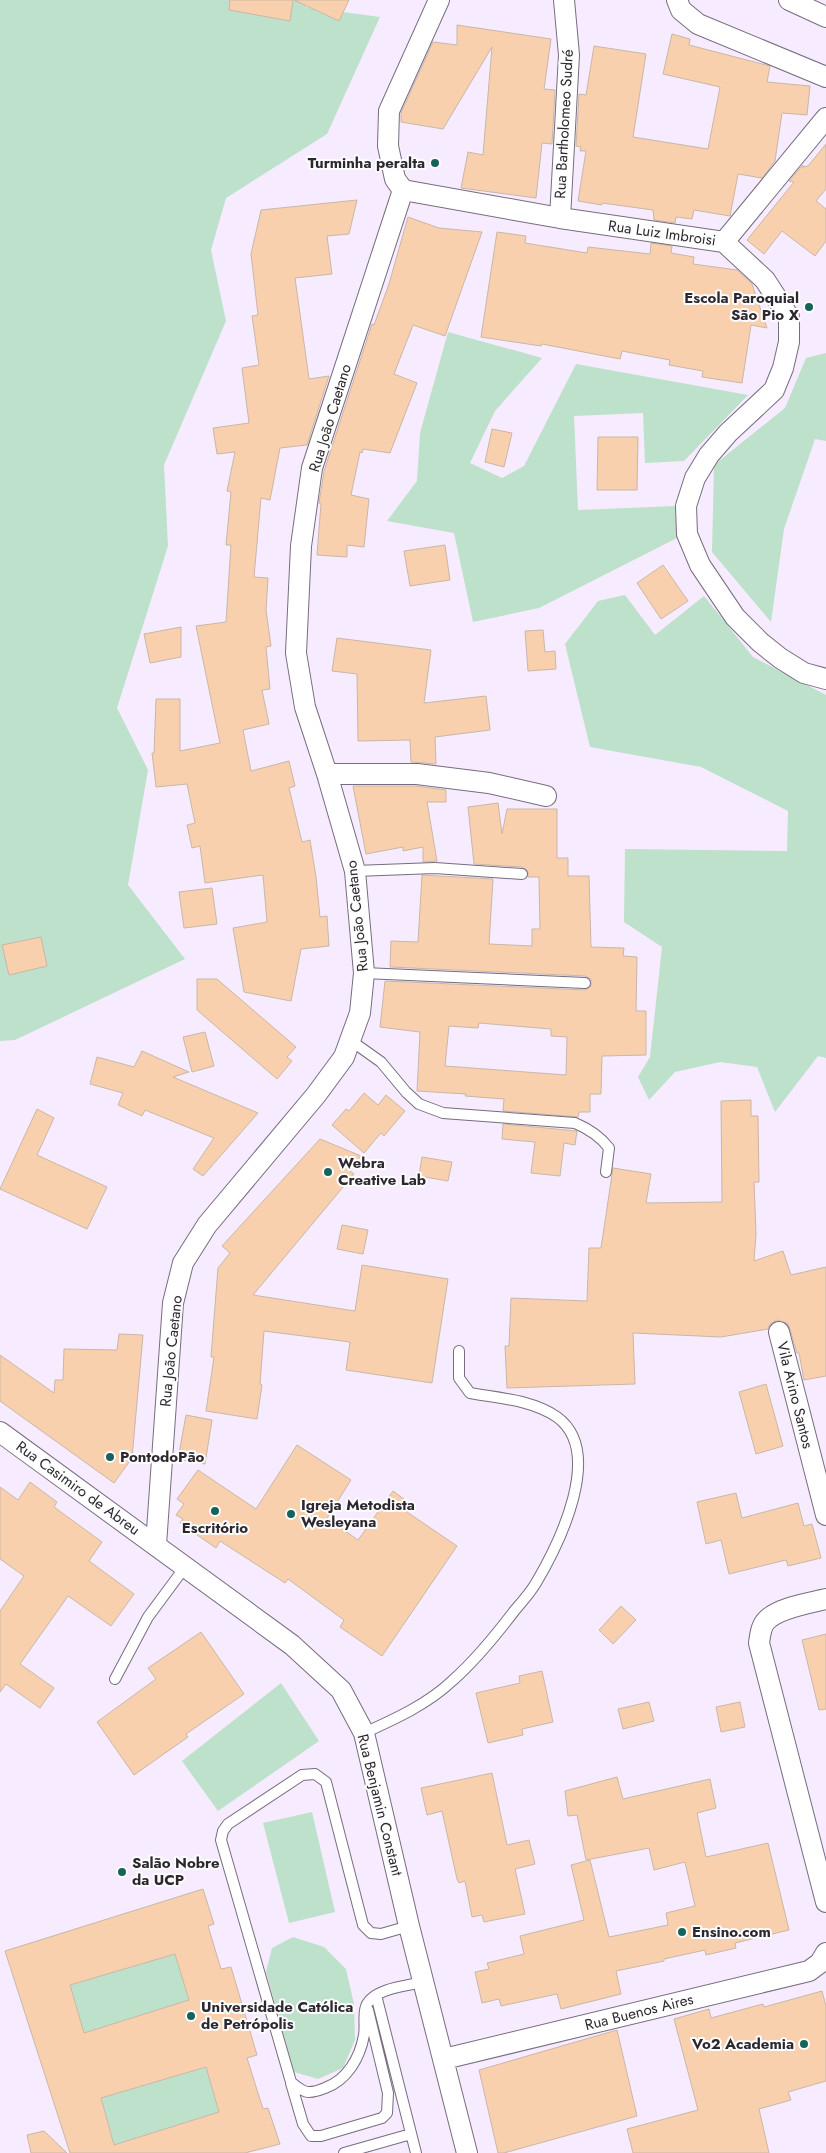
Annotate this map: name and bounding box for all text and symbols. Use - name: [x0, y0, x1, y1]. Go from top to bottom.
- street label: Rua Bartholomeo Sudré: [549, 49, 579, 199]
- place label: Turminha peralta: [308, 152, 425, 174]
- marker: Turminha peralta: [429, 157, 441, 169]
- street label: Rua Luiz Imbroisi: [607, 215, 717, 251]
- place label: Escola Paroquial São Pio X: [684, 287, 800, 326]
- marker: Escola Paroquial São Pio X: [803, 301, 815, 313]
- street label: Rua João Caetano: [303, 361, 357, 475]
- street label: Rua João Caetano: [340, 859, 374, 973]
- place label: Webra Creative Lab: [338, 1152, 426, 1191]
- marker: Webra Creative Lab: [322, 1166, 334, 1178]
- street label: Rua João Caetano: [154, 1294, 188, 1408]
- street label: Vila Arino Santos: [771, 1339, 819, 1451]
- street label: Rua Casimiro de Abreu: [12, 1435, 144, 1541]
- place label: PontodoPão: [120, 1446, 205, 1468]
- marker: PontodoPão: [104, 1451, 116, 1463]
- place label: Igreja Metodista Wesleyana: [301, 1494, 415, 1533]
- marker: Escritório: [209, 1505, 221, 1517]
- marker: Igreja Metodista Wesleyana: [285, 1508, 297, 1520]
- place label: Escritório: [182, 1517, 248, 1539]
- street label: Rua Benjamin Constant: [352, 1732, 408, 1879]
- place label: Salão Nobre da UCP: [132, 1852, 220, 1891]
- marker: Salão Nobre da UCP: [116, 1866, 128, 1878]
- place label: Ensino.com: [692, 1921, 771, 1943]
- marker: Ensino.com: [676, 1926, 688, 1938]
- street label: Rua Buenos Aires: [582, 1988, 696, 2036]
- place label: Universidade Católica de Petrópolis: [201, 1996, 353, 2035]
- marker: Universidade Católica de Petrópolis: [185, 2010, 197, 2022]
- place label: Vo2 Academia: [691, 2033, 794, 2055]
- marker: Vo2 Academia: [798, 2038, 810, 2050]

